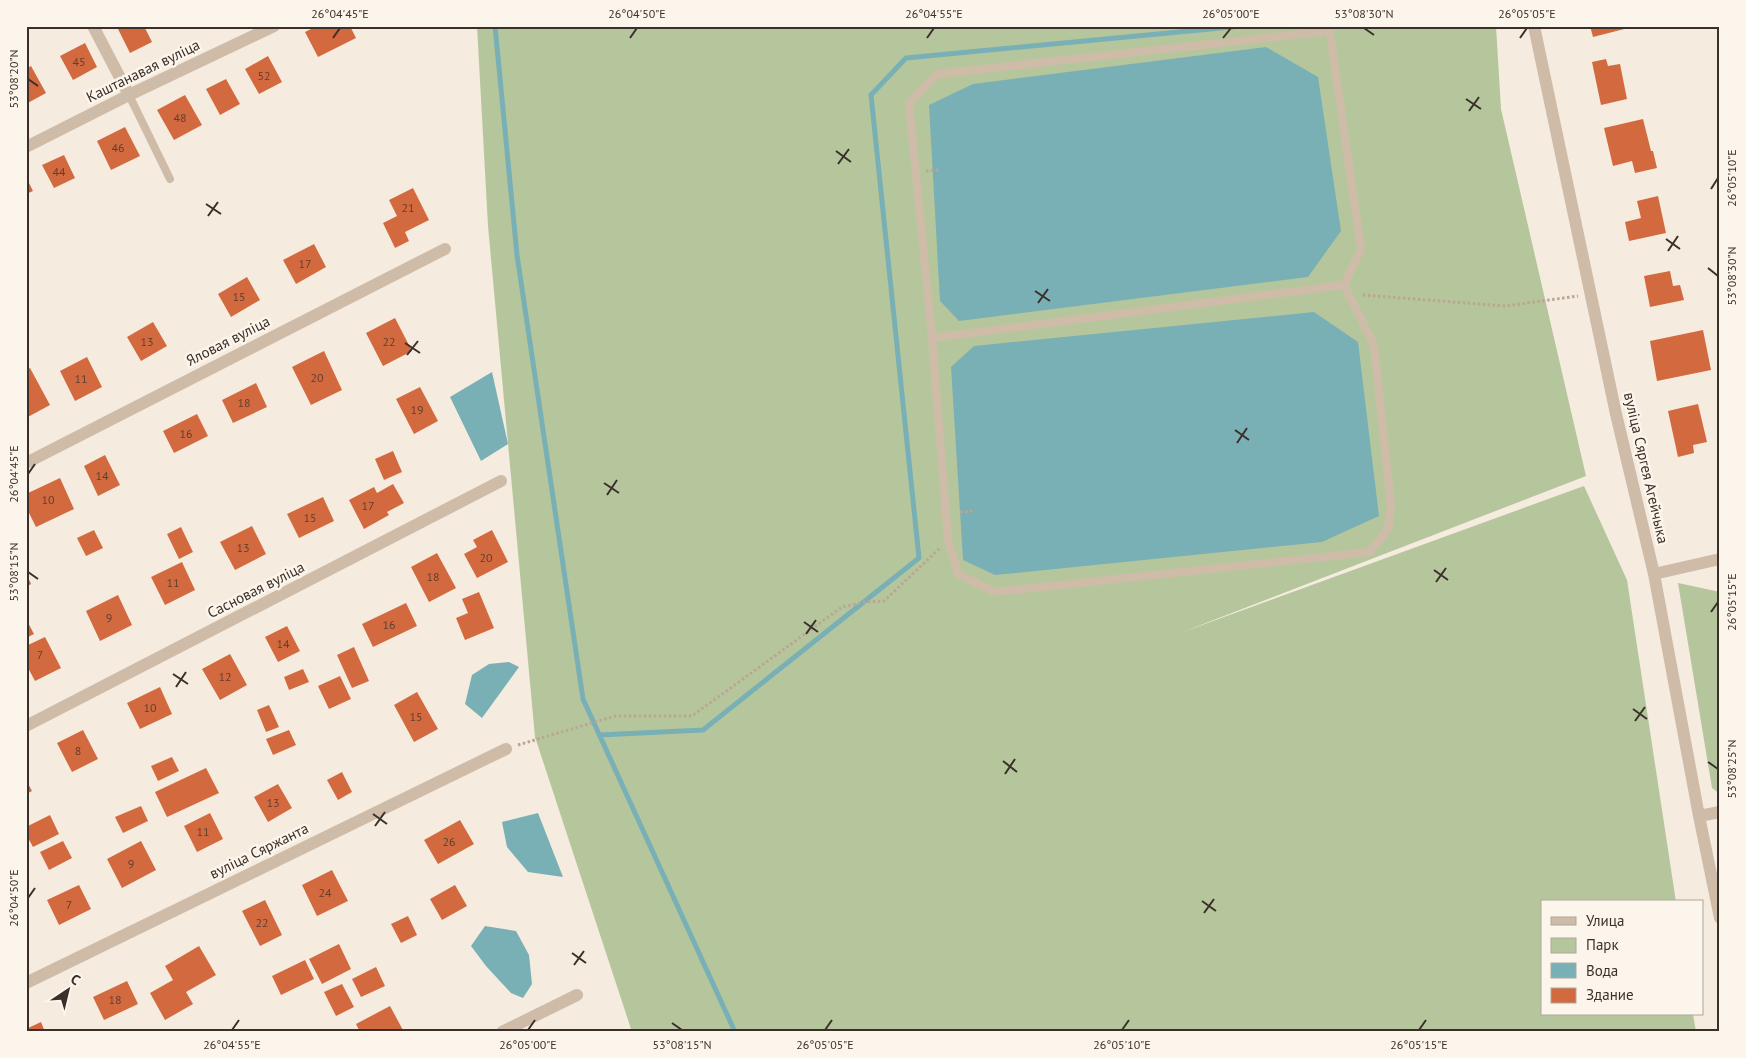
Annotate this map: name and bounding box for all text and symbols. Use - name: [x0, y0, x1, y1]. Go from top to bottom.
- text: 26°04'45"E: [311, 6, 369, 21]
- text: 26°04'50"E: [608, 6, 666, 21]
- text: 26°04'55"E: [905, 6, 963, 21]
- text: 26°05'00"E: [1202, 6, 1260, 21]
- text: 53°08'30"N: [1334, 6, 1394, 21]
- text: 26°05'05"E: [1498, 6, 1556, 21]
- street label: Каштанавая вуліца: [83, 35, 203, 106]
- text: 53°08'20"N: [6, 49, 21, 109]
- house number: 45: [72, 54, 86, 69]
- house number: 52: [257, 68, 271, 83]
- house number: 48: [173, 110, 187, 125]
- house number: 46: [111, 140, 125, 155]
- text: 26°05'10"E: [1724, 149, 1739, 207]
- house number: 44: [52, 164, 66, 179]
- house number: 21: [401, 200, 415, 215]
- text: 53°08'30"N: [1724, 246, 1739, 306]
- house number: 17: [298, 256, 312, 271]
- house number: 15: [232, 289, 246, 304]
- street label: Яловая вуліца: [183, 311, 273, 370]
- house number: 13: [140, 334, 154, 349]
- house number: 22: [382, 334, 396, 349]
- house number: 20: [310, 370, 324, 385]
- house number: 11: [74, 371, 88, 386]
- street label: вуліца Сяргея Агейчыка: [1620, 390, 1673, 545]
- house number: 18: [237, 395, 251, 410]
- house number: 19: [410, 402, 424, 417]
- house number: 16: [179, 426, 193, 441]
- text: 26°04'45"E: [6, 445, 21, 503]
- house number: 14: [95, 468, 109, 483]
- house number: 10: [41, 492, 55, 507]
- house number: 17: [361, 498, 375, 513]
- house number: 15: [303, 510, 317, 525]
- house number: 13: [236, 540, 250, 555]
- text: 53°08'15"N: [6, 542, 21, 602]
- house number: 20: [479, 550, 493, 565]
- street label: Сасновая вуліца: [204, 557, 308, 622]
- house number: 18: [426, 569, 440, 584]
- text: 26°05'15"E: [1724, 573, 1739, 631]
- house number: 11: [166, 575, 180, 590]
- house number: 9: [106, 610, 112, 625]
- house number: 16: [382, 617, 396, 632]
- house number: 14: [276, 636, 290, 651]
- house number: 7: [37, 647, 43, 662]
- house number: 12: [218, 669, 232, 684]
- house number: 10: [143, 700, 157, 715]
- house number: 15: [409, 709, 423, 724]
- text: 53°08'25"N: [1724, 739, 1739, 799]
- house number: 8: [75, 743, 81, 758]
- house number: 13: [266, 795, 280, 810]
- street label: вуліца Сяржанта: [206, 818, 311, 883]
- house number: 11: [196, 824, 210, 839]
- house number: 26: [442, 834, 456, 849]
- house number: 9: [128, 856, 134, 871]
- text: 26°04'50"E: [6, 869, 21, 927]
- house number: 24: [318, 885, 332, 900]
- house number: 7: [66, 897, 72, 912]
- legend: [1541, 900, 1704, 1016]
- text: Улица: [1586, 911, 1624, 930]
- house number: 22: [255, 915, 269, 930]
- text: Парк: [1586, 935, 1619, 954]
- text: Вода: [1586, 961, 1618, 980]
- north arrow: [42, 966, 92, 1016]
- text: С: [67, 970, 84, 989]
- text: Здание: [1586, 985, 1634, 1004]
- house number: 18: [108, 992, 122, 1007]
- text: 26°04'55"E: [203, 1037, 261, 1052]
- text: 26°05'00"E: [499, 1037, 557, 1052]
- text: 53°08'15"N: [652, 1037, 712, 1052]
- text: 26°05'05"E: [796, 1037, 854, 1052]
- text: 26°05'10"E: [1093, 1037, 1151, 1052]
- text: 26°05'15"E: [1390, 1037, 1448, 1052]

